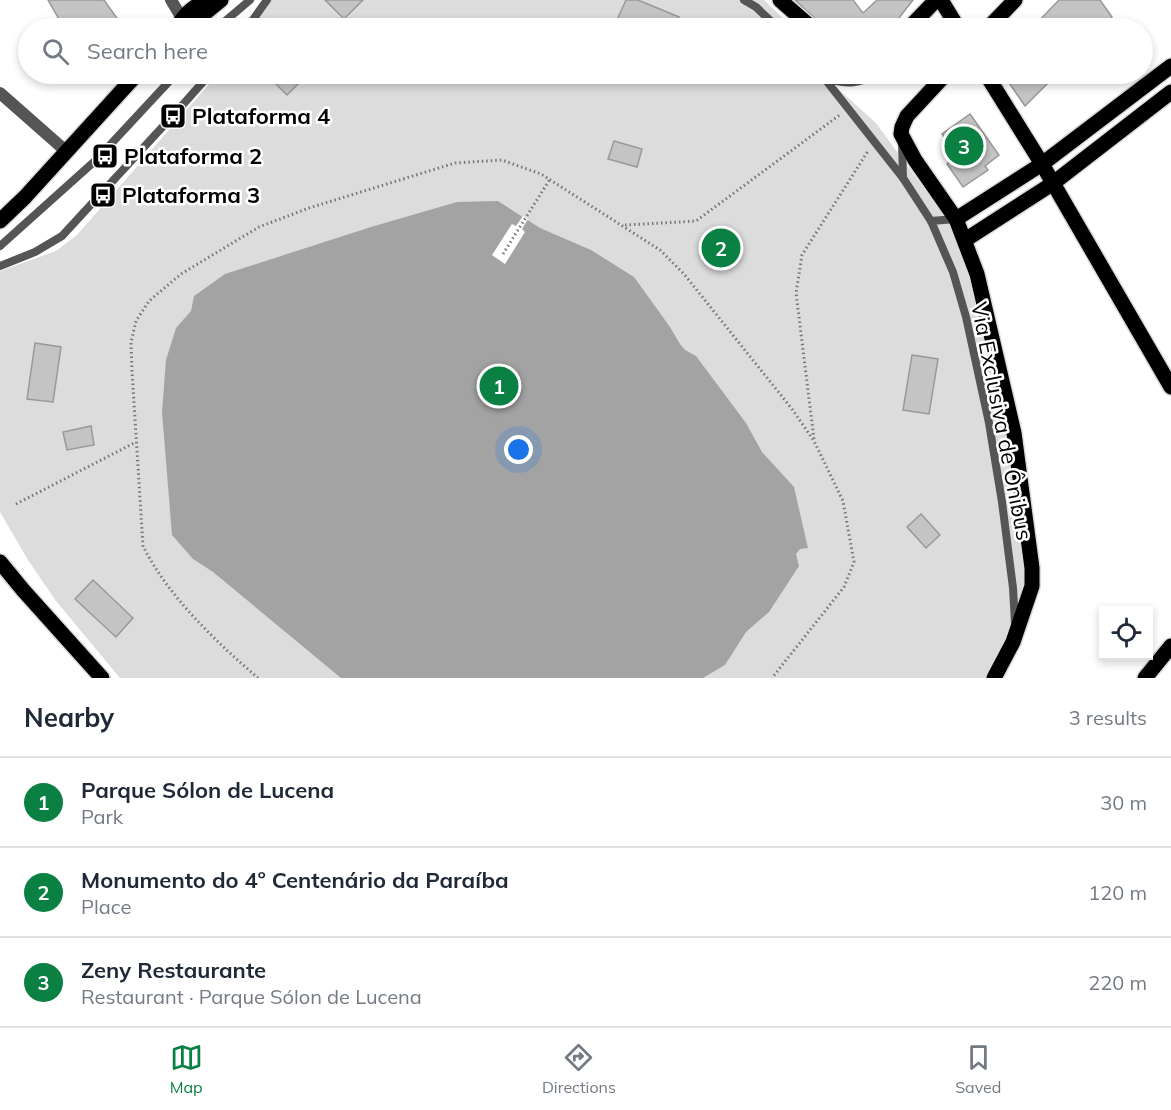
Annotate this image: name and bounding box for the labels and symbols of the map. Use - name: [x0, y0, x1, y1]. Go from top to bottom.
- bus stop icon: Plataforma 4: [158, 101, 188, 131]
- place label: Plataforma 4: [192, 102, 330, 130]
- pin: 3: [944, 124, 984, 168]
- bus stop icon: Plataforma 2: [90, 141, 120, 171]
- place label: Plataforma 2: [124, 142, 262, 170]
- bus stop icon: Plataforma 3: [88, 180, 118, 210]
- place label: Plataforma 3: [122, 181, 260, 209]
- pin: 2: [702, 226, 740, 270]
- street label: Via Exclusiva de Ônibus: [965, 299, 1039, 543]
- pin: 1: [480, 364, 518, 408]
- your location: [504, 435, 533, 464]

